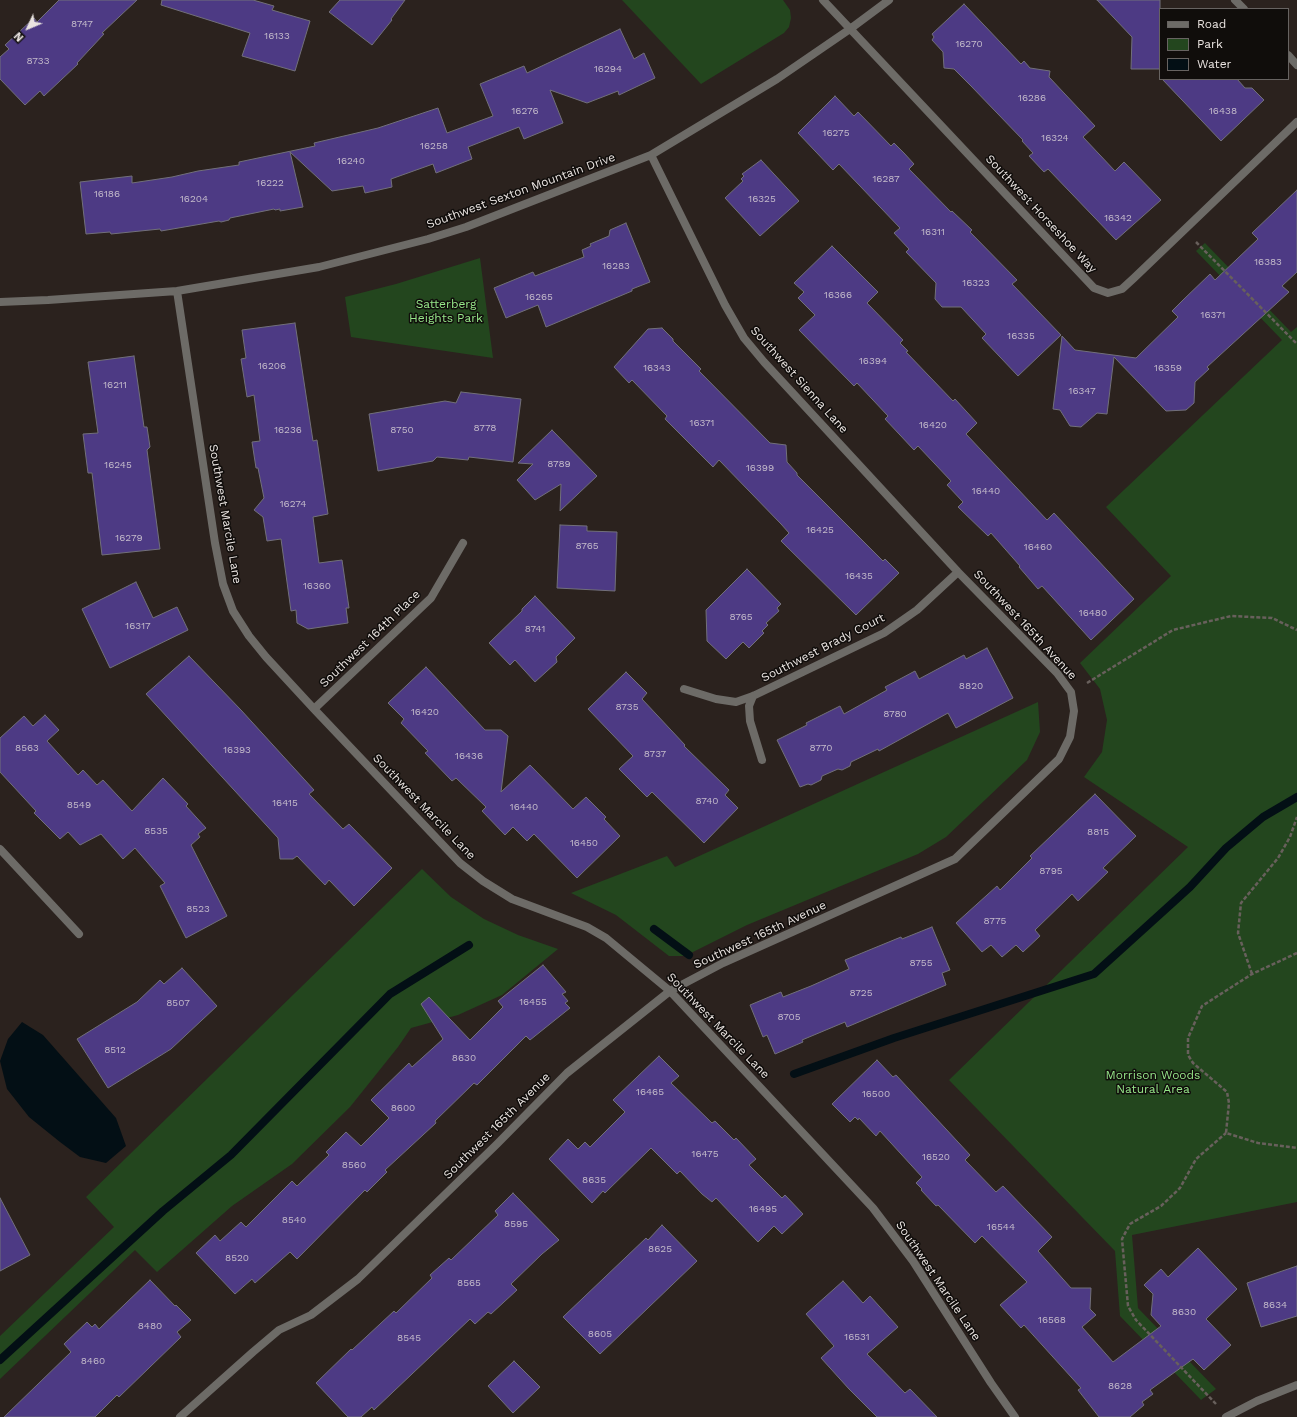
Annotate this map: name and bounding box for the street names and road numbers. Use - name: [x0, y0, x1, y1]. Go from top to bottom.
- street label: Southwest Sexton Mountain Drive: [425, 150, 617, 232]
- street label: Southwest Horseshoe Way: [982, 152, 1100, 276]
- street label: Southwest Sienna Lane: [747, 324, 851, 436]
- street label: Southwest Marcile Lane: [206, 443, 244, 585]
- street label: Southwest 165th Avenue: [970, 567, 1080, 683]
- street label: Southwest 164th Place: [317, 587, 423, 691]
- street label: Southwest Brady Court: [759, 611, 887, 685]
- street label: Southwest Marcile Lane: [370, 751, 478, 863]
- street label: Southwest 165th Avenue: [691, 898, 829, 972]
- street label: Southwest Marcile Lane: [664, 970, 772, 1082]
- street label: Southwest 165th Avenue: [441, 1070, 553, 1182]
- street label: Southwest Marcile Lane: [892, 1218, 984, 1344]

